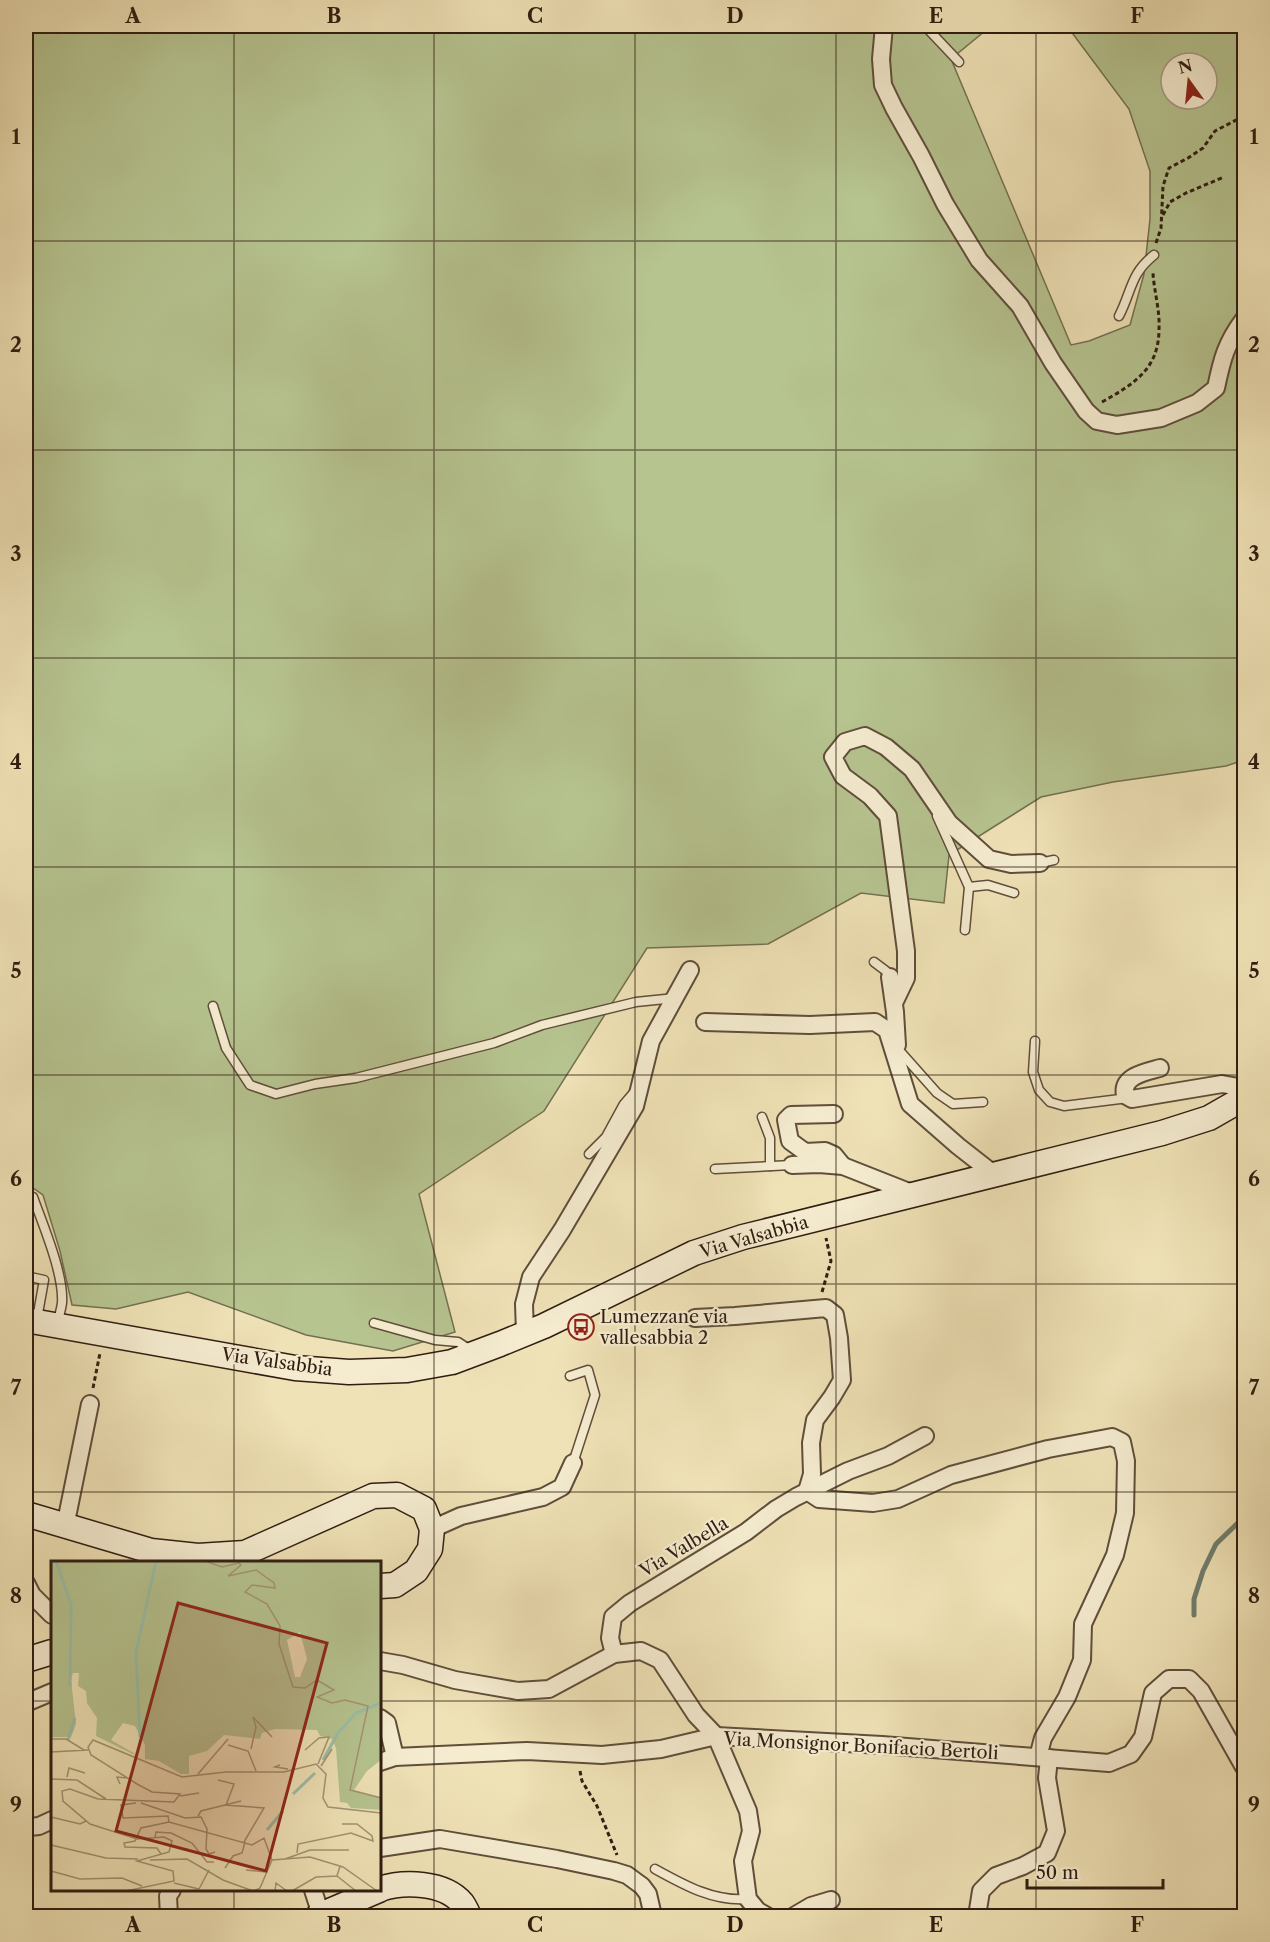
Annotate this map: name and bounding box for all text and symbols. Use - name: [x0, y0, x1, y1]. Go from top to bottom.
- text: A: [124, 4, 141, 28]
- text: B: [327, 4, 342, 28]
- text: C: [527, 4, 543, 28]
- text: D: [726, 4, 744, 28]
- text: E: [929, 4, 943, 28]
- text: F: [1130, 4, 1144, 28]
- north arrow: [1159, 51, 1219, 111]
- text: N: [1176, 55, 1195, 78]
- text: 1: [12, 125, 21, 149]
- text: 1: [1250, 125, 1259, 149]
- text: 2: [10, 333, 22, 357]
- text: 2: [1248, 333, 1260, 357]
- text: 3: [10, 542, 22, 566]
- text: 3: [1248, 542, 1260, 566]
- text: 4: [10, 750, 22, 774]
- text: 4: [1248, 750, 1260, 774]
- text: 5: [10, 959, 22, 983]
- text: 5: [1248, 959, 1260, 983]
- text: 6: [10, 1167, 22, 1191]
- text: 6: [1248, 1167, 1260, 1191]
- street label: Via Valsabbia: [696, 1211, 811, 1263]
- place label: Lumezzane via vallesabbia 2: [599, 1306, 729, 1349]
- bus stop icon: Lumezzane via vallesabbia 2: [566, 1312, 596, 1342]
- street label: Via Valsabbia: [219, 1343, 335, 1381]
- text: 7: [11, 1376, 22, 1400]
- text: 7: [1249, 1376, 1260, 1400]
- street label: Via Valbella: [635, 1512, 733, 1582]
- inset map: [51, 1561, 381, 1891]
- text: 8: [10, 1584, 22, 1608]
- text: 8: [1248, 1584, 1260, 1608]
- street label: Via Monsignor Bonifacio Bertoli: [722, 1728, 1000, 1764]
- text: 9: [10, 1793, 22, 1817]
- text: 9: [1248, 1793, 1260, 1817]
- scale bar: [1027, 1852, 1164, 1890]
- text: 50 m: [1036, 1862, 1079, 1884]
- text: A: [124, 1913, 141, 1937]
- text: B: [327, 1913, 342, 1937]
- text: C: [527, 1913, 543, 1937]
- text: D: [726, 1913, 744, 1937]
- text: E: [929, 1913, 943, 1937]
- text: F: [1130, 1913, 1144, 1937]

